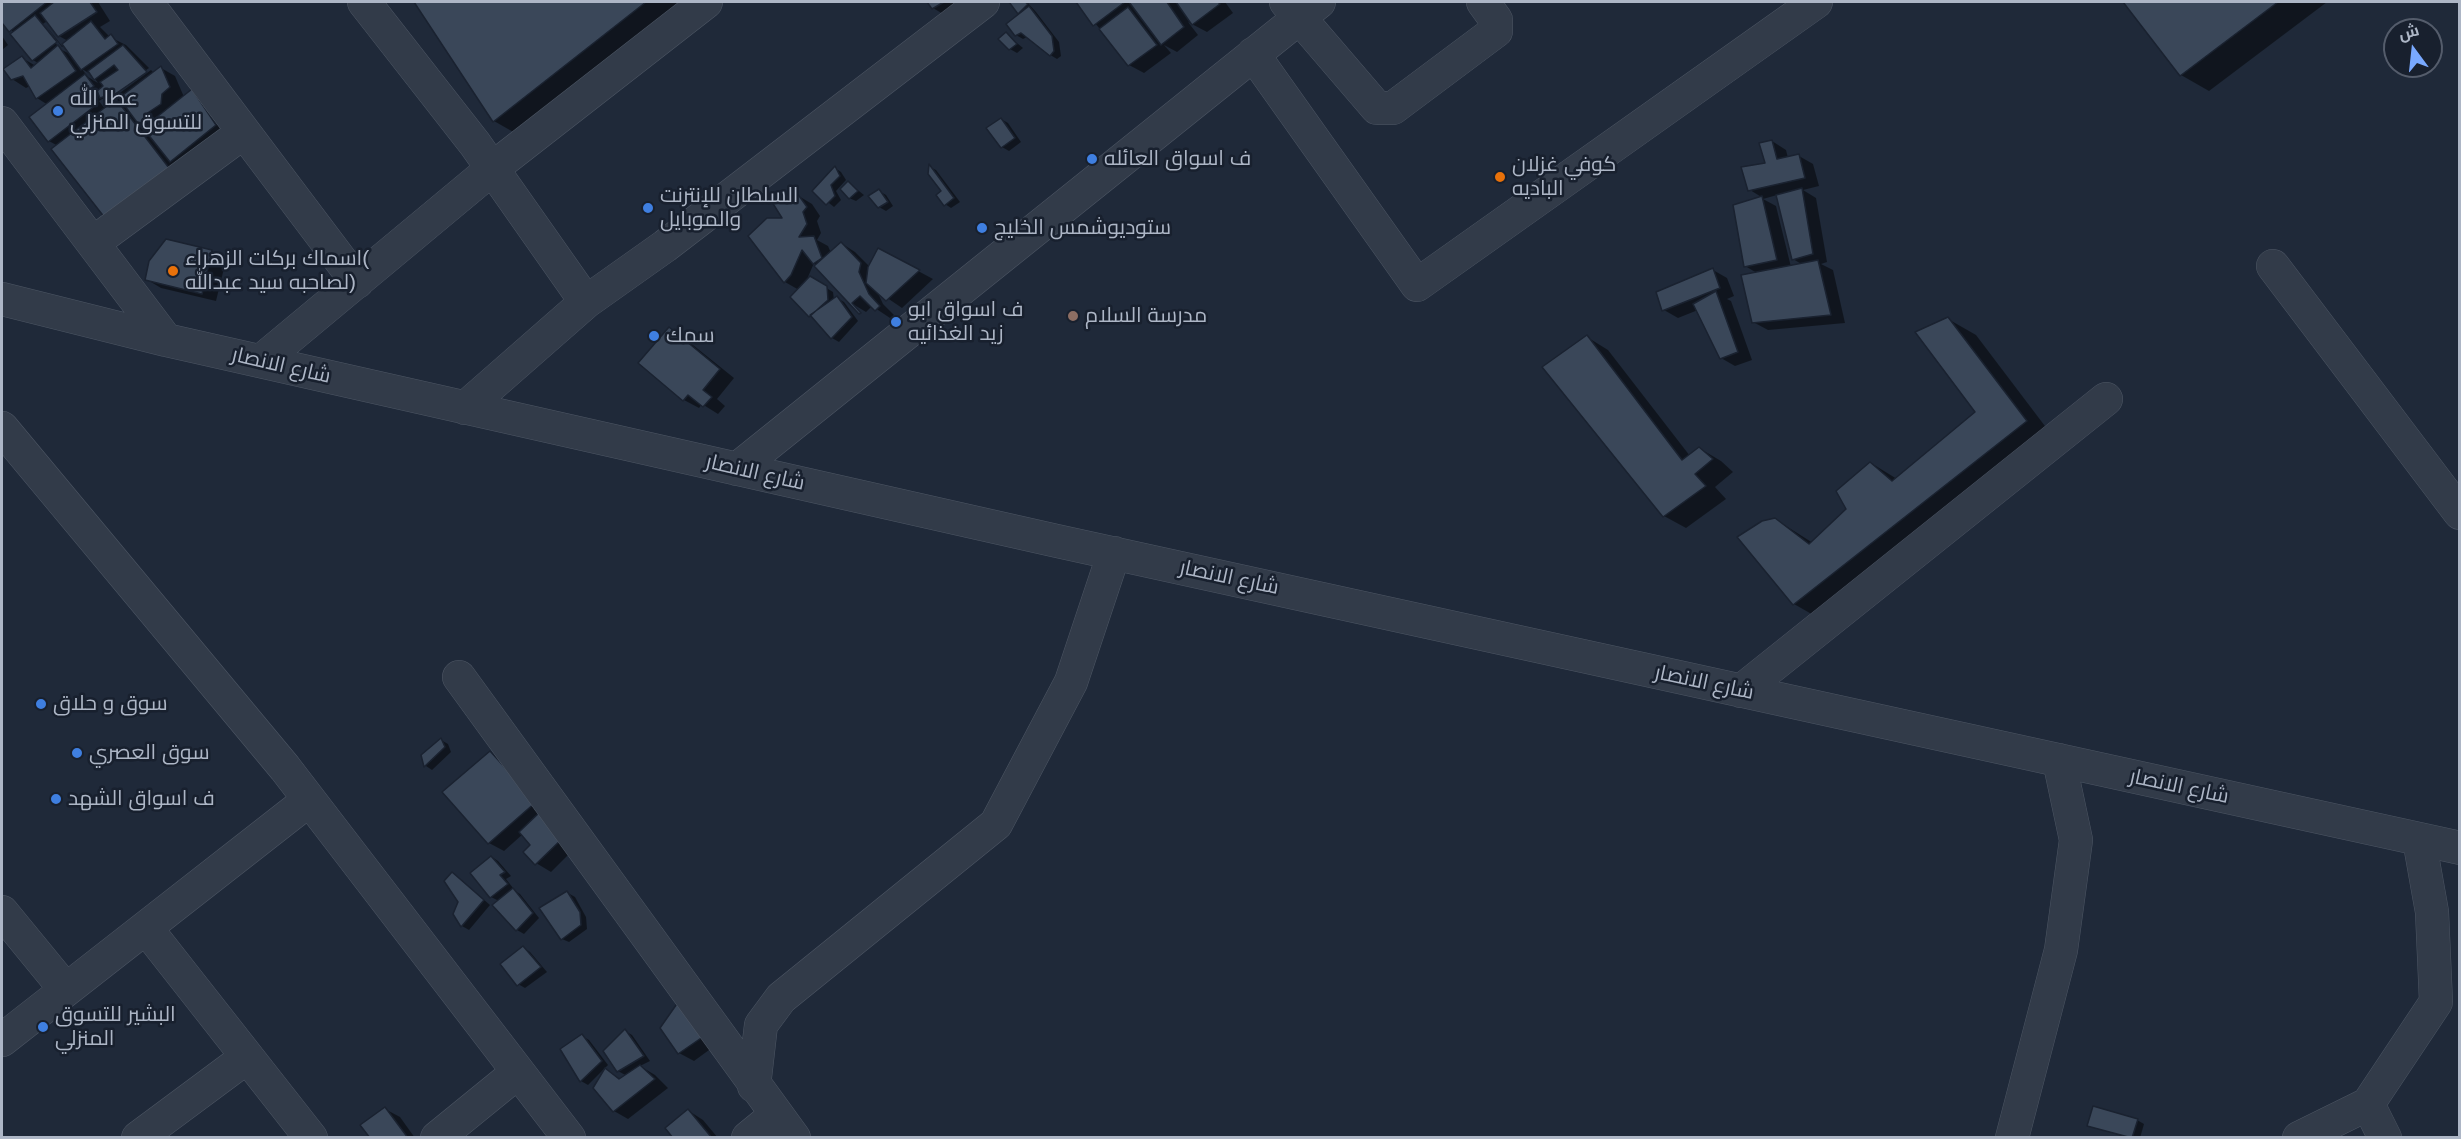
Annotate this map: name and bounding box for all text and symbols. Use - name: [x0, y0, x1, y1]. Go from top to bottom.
- north arrow: [2383, 18, 2443, 78]
- text: ش: [2397, 21, 2421, 43]
- place label: عطا الله للتسوق المنزلي: [70, 86, 202, 136]
- marker: عطا الله للتسوق المنزلي: [51, 104, 65, 118]
- place label: ف اسواق العائله: [1104, 146, 1251, 172]
- marker: ف اسواق العائله: [1085, 152, 1099, 166]
- place label: كوفي غزلان الباديه: [1512, 152, 1616, 202]
- marker: كوفي غزلان الباديه: [1493, 170, 1507, 184]
- place label: السلطان للإنترنت والموبايل: [660, 183, 798, 233]
- marker: السلطان للإنترنت والموبايل: [641, 201, 655, 215]
- place label: ستوديوشمس الخليج: [994, 215, 1171, 241]
- marker: ستوديوشمس الخليج: [975, 221, 989, 235]
- place label: اسماك بركات الزهراء( لصاحبه سيد عبدالله): [185, 246, 369, 296]
- marker: اسماك بركات الزهراء( لصاحبه سيد عبدالله): [166, 264, 180, 278]
- place label: ف اسواق ابو زيد الغذائيه: [908, 297, 1024, 347]
- place label: مدرسة السلام: [1085, 303, 1207, 329]
- marker: مدرسة السلام: [1066, 309, 1080, 323]
- marker: ف اسواق ابو زيد الغذائيه: [889, 315, 903, 329]
- place label: سمك: [666, 323, 715, 349]
- marker: سمك: [647, 329, 661, 343]
- street label: شارع الانصار: [229, 342, 333, 390]
- street label: شارع الانصار: [703, 449, 807, 497]
- street label: شارع الانصار: [1177, 555, 1281, 601]
- street label: شارع الانصار: [1652, 660, 1756, 706]
- place label: سوق و حلاق: [53, 691, 168, 717]
- marker: سوق و حلاق: [34, 697, 48, 711]
- place label: سوق العصري: [89, 740, 210, 766]
- marker: سوق العصري: [70, 746, 84, 760]
- street label: شارع الانصار: [2127, 764, 2231, 810]
- place label: ف اسواق الشهد: [68, 786, 215, 812]
- marker: ف اسواق الشهد: [49, 792, 63, 806]
- place label: البشير للتسوق المنزلي: [55, 1002, 176, 1052]
- marker: البشير للتسوق المنزلي: [36, 1020, 50, 1034]

